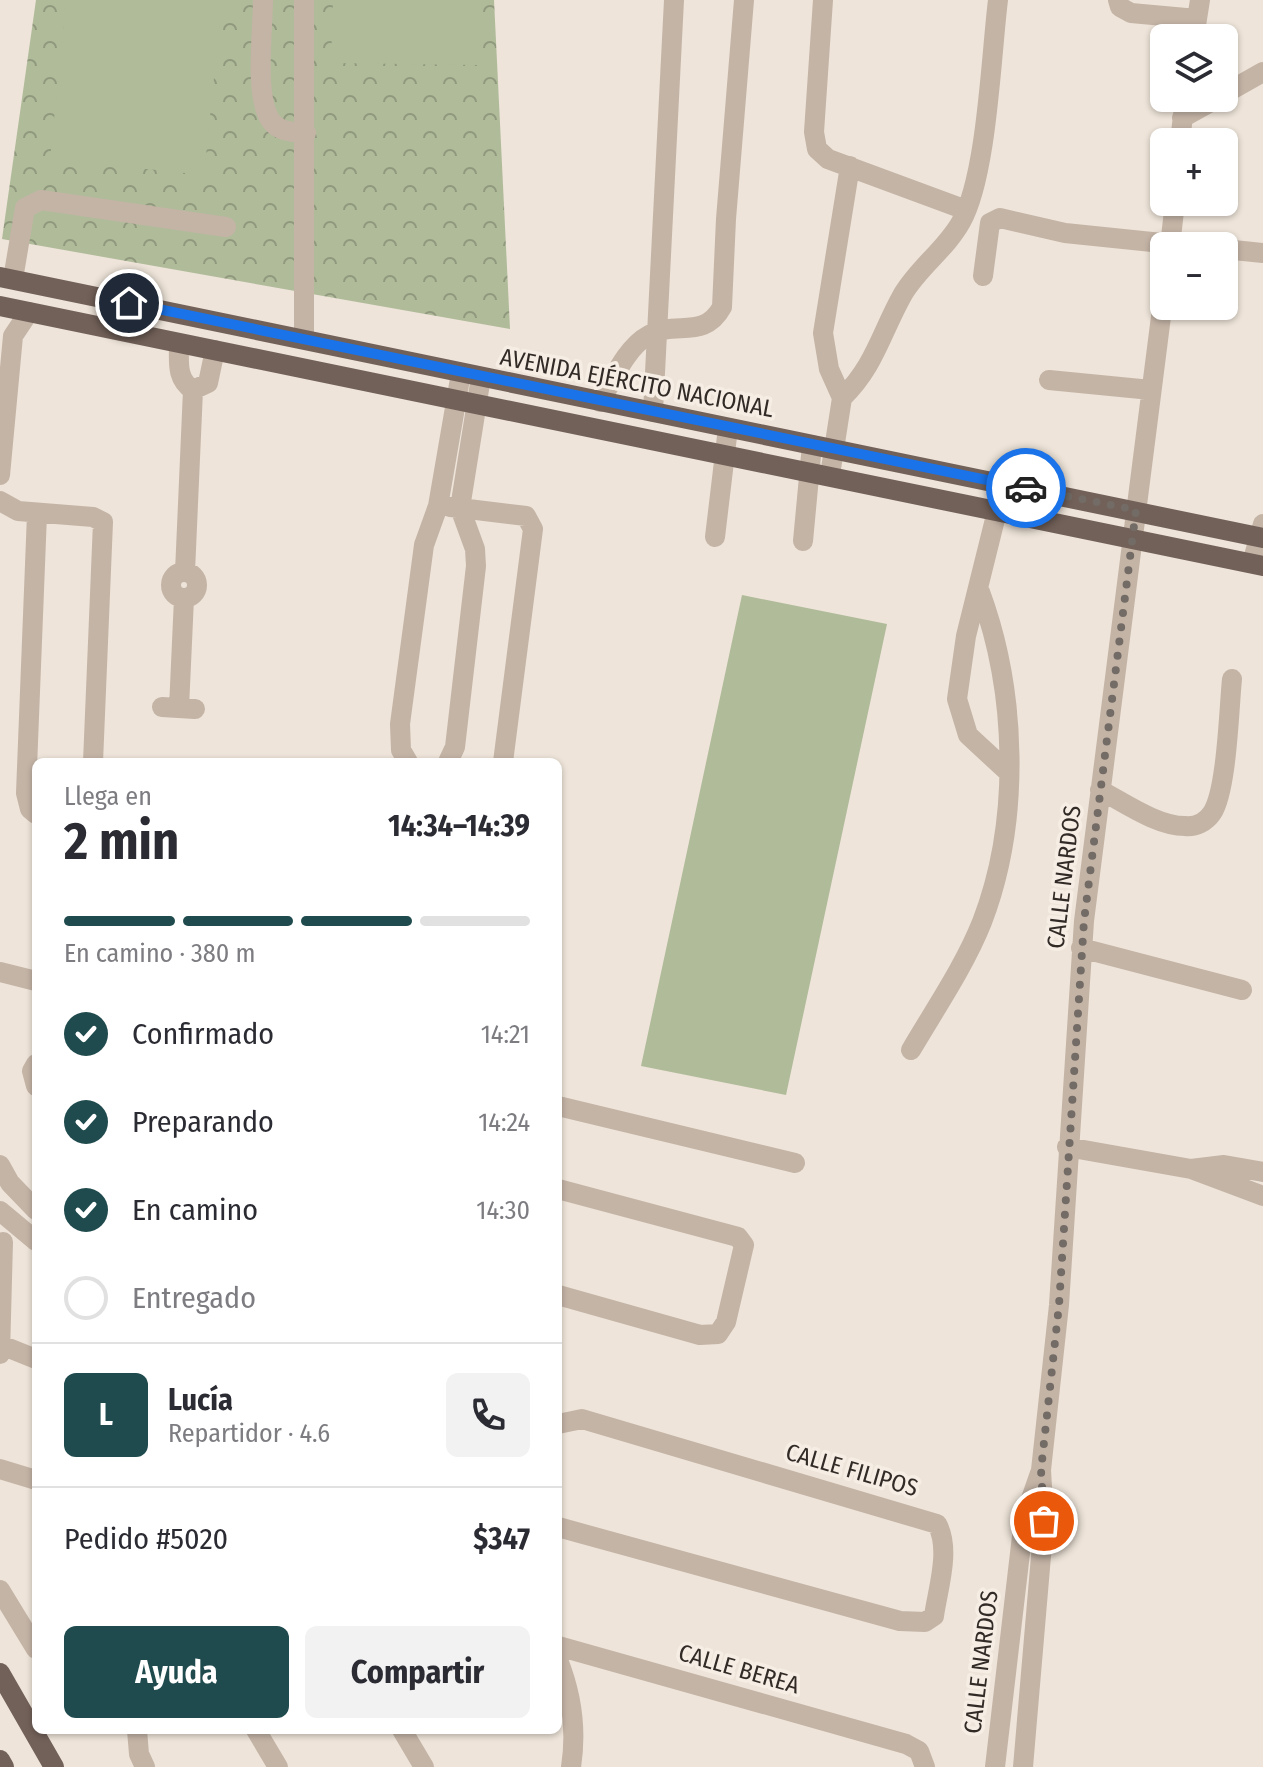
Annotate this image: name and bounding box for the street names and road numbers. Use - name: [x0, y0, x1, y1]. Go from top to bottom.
- street label: AVENIDA EJÉRCITO NACIONAL: [498, 342, 777, 423]
- street label: CALLE NARDOS: [1041, 804, 1087, 950]
- street label: CALLE FILIPOS: [783, 1438, 921, 1502]
- street label: CALLE NARDOS: [958, 1589, 1004, 1735]
- street label: CALLE BEREA: [675, 1638, 803, 1700]

